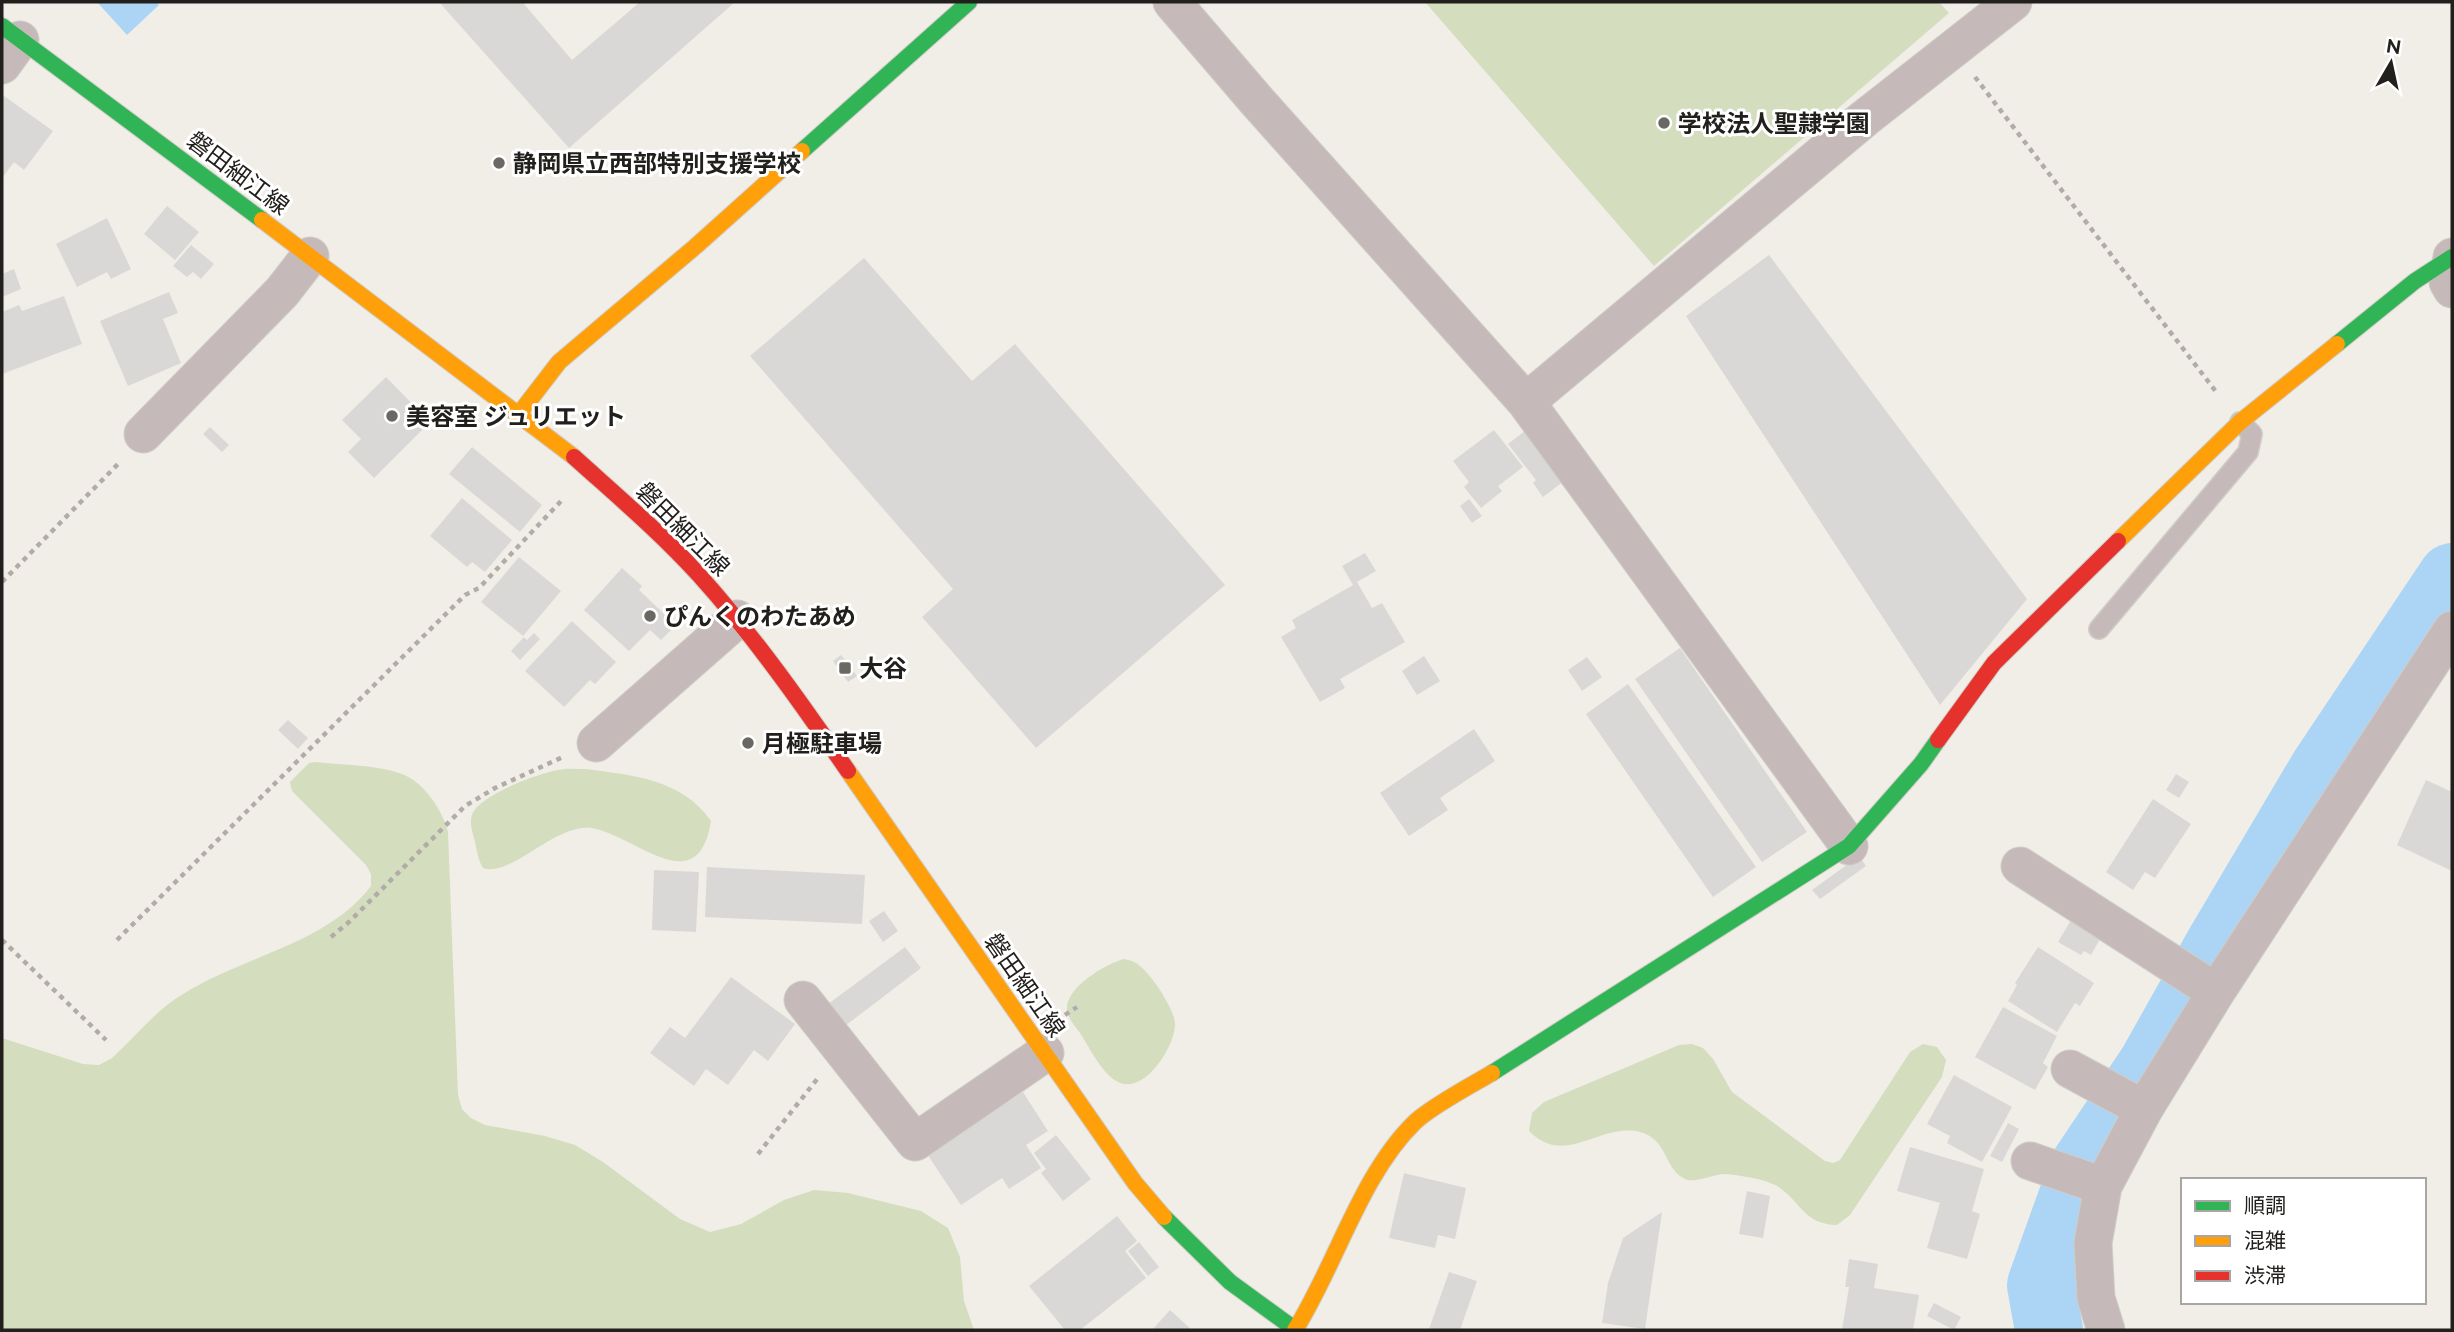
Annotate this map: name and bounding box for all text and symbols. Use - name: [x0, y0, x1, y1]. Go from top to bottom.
- north arrow: [2356, 28, 2426, 98]
- text: N: [2385, 34, 2403, 58]
- place label: 学校法人聖隷学園: [1678, 109, 1870, 138]
- marker: 学校法人聖隷学園: [1656, 115, 1672, 131]
- street label: 磐田細江線: [181, 125, 295, 221]
- place label: 静岡県立西部特別支援学校: [513, 149, 801, 178]
- marker: 静岡県立西部特別支援学校: [491, 155, 507, 171]
- place label: 美容室 ジュリエット: [406, 402, 626, 431]
- marker: 美容室 ジュリエット: [384, 408, 400, 424]
- street label: 磐田細江線: [630, 476, 736, 582]
- place label: ぴんくのわたあめ: [664, 602, 856, 631]
- marker: ぴんくのわたあめ: [642, 608, 658, 624]
- place label: 大谷: [859, 654, 907, 683]
- marker: 大谷: [837, 660, 853, 676]
- place label: 月極駐車場: [762, 729, 882, 758]
- marker: 月極駐車場: [740, 735, 756, 751]
- street label: 磐田細江線: [979, 928, 1071, 1042]
- legend: [2181, 1178, 2426, 1304]
- text: 順調: [2244, 1193, 2286, 1218]
- text: 混雑: [2244, 1228, 2286, 1253]
- text: 渋滞: [2244, 1263, 2286, 1288]

